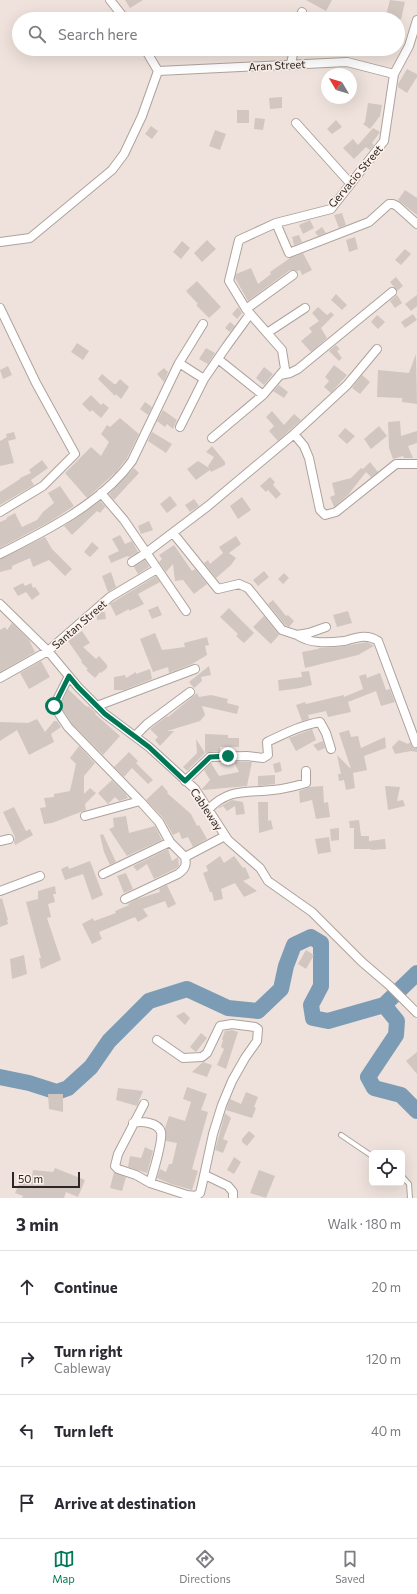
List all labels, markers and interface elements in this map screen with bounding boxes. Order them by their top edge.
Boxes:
search box [12,12,405,56]
icon: search [26,23,48,45]
text: Search here [58,25,137,43]
street label: Aran Street [248,57,306,73]
north arrow [321,68,357,104]
street label: Gervacio Street [325,142,385,210]
street label: Santan Street [49,596,109,651]
route start [45,697,63,715]
route end [219,747,237,765]
street label: Cableway [188,785,226,833]
map controls [369,1150,405,1186]
button: locate [369,1150,405,1186]
scale bar [12,1170,80,1189]
text: 50 m [18,1172,43,1185]
text: 3 min [16,1214,59,1235]
text: Walk · 180 m [327,1216,401,1232]
icon: ahead [16,1276,38,1298]
text: Continue [54,1278,118,1296]
text: 20 m [372,1279,401,1295]
text: Turn right [54,1342,123,1360]
icon: right [16,1348,38,1370]
text: 120 m [366,1351,401,1367]
text: Cableway [54,1360,111,1376]
icon: left [16,1420,38,1442]
text: Turn left [54,1422,113,1440]
text: 40 m [371,1423,401,1439]
icon: arrive [16,1492,38,1514]
text: Arrive at destination [54,1494,196,1512]
tab: Map [52,1548,75,1585]
tab: Directions [179,1548,231,1585]
tab: Saved [335,1548,365,1585]

